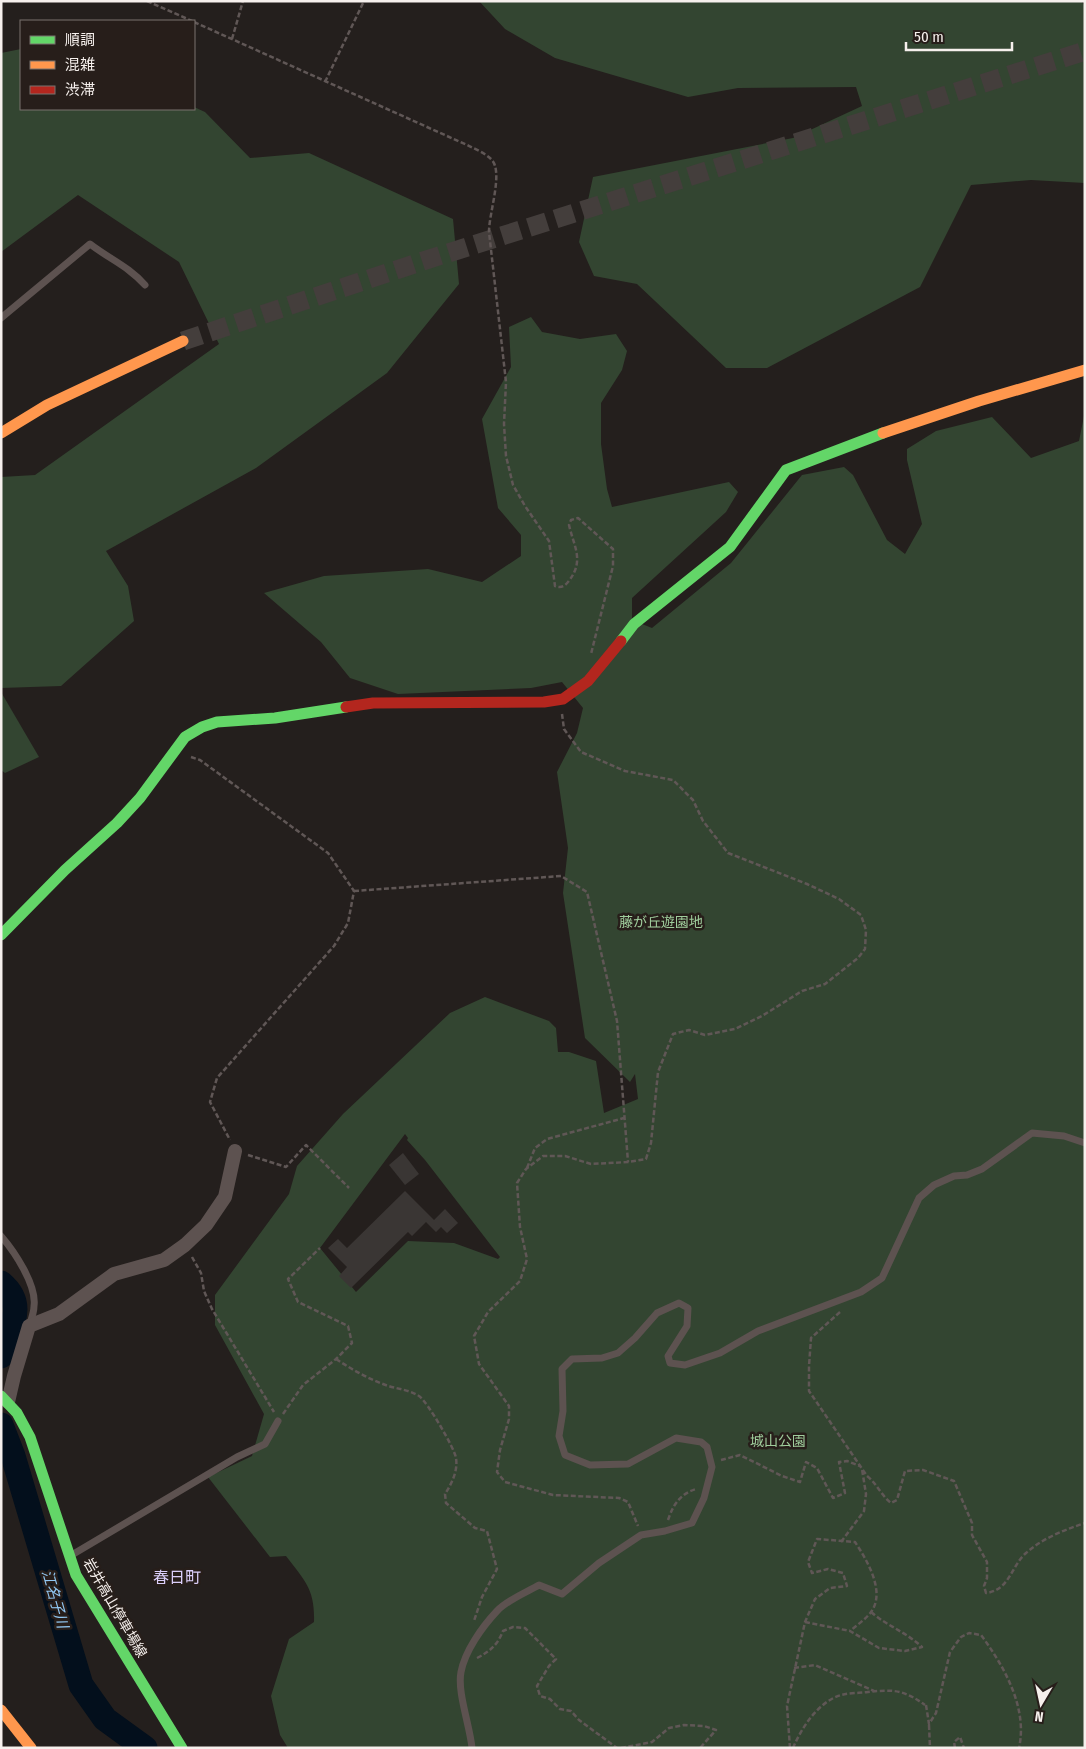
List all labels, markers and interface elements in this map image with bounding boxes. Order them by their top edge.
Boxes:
legend [20,20,195,110]
scale bar [906,20,1012,52]
text: 50 m [914,28,944,46]
text: 順調 [65,31,95,49]
text: 混雑 [65,56,95,74]
text: 渋滞 [65,81,95,99]
park label: 藤が丘遊園地 [619,914,703,931]
park label: 城山公園 [750,1433,806,1450]
street label: 岩井高山停車場線 [80,1555,150,1661]
water label: 江名子川 [38,1568,72,1632]
district label: 春日町 [153,1568,201,1587]
north arrow [1016,1679,1066,1729]
text: N [1034,1707,1045,1725]

